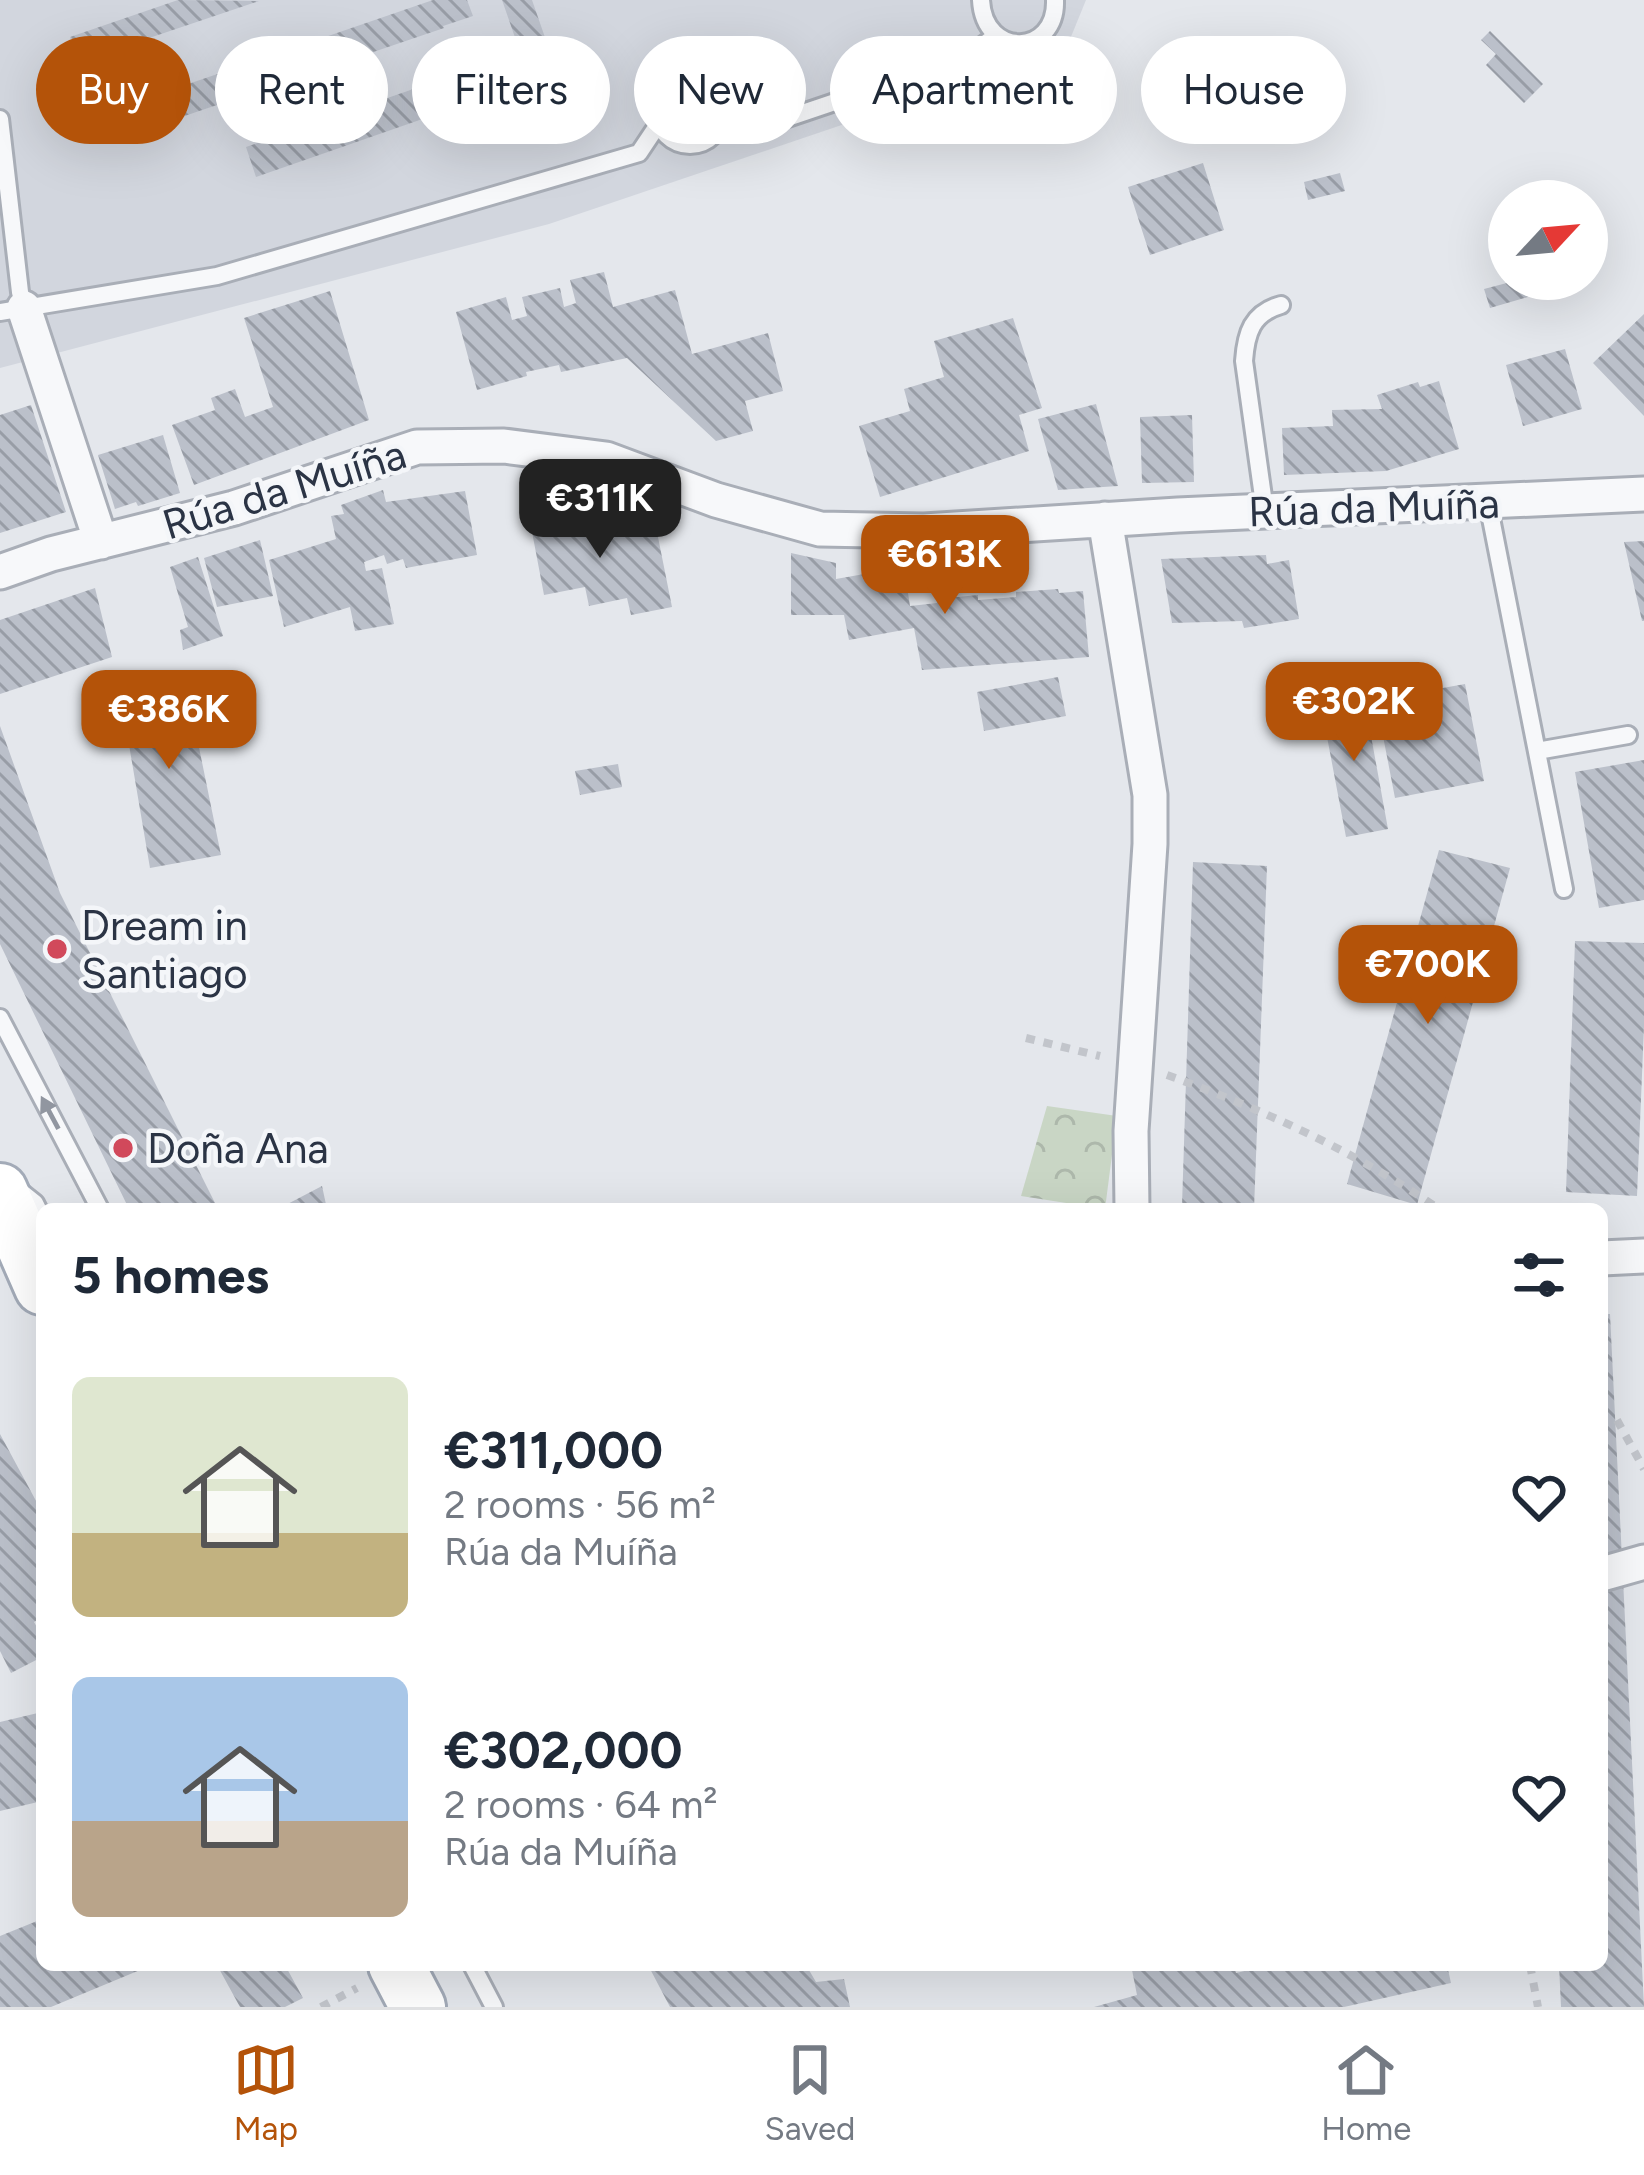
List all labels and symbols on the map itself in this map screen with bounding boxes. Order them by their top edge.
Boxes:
north arrow [1488,180,1608,300]
street label: Rúa da Muíña [156,428,412,551]
pin: €311K [516,459,684,561]
street label: Rúa da Muíña [1247,478,1501,537]
pin: €613K [861,515,1029,617]
pin: €302K [1270,662,1438,764]
pin: €386K [85,670,253,772]
place label: Dream in Santiago [81,900,248,999]
pin: €700K [1344,925,1512,1027]
marker: Dream in Santiago [44,936,70,962]
one-way arrow [40,1096,61,1131]
place label: Doña Ana [147,1123,329,1174]
marker: Doña Ana [110,1135,136,1161]

